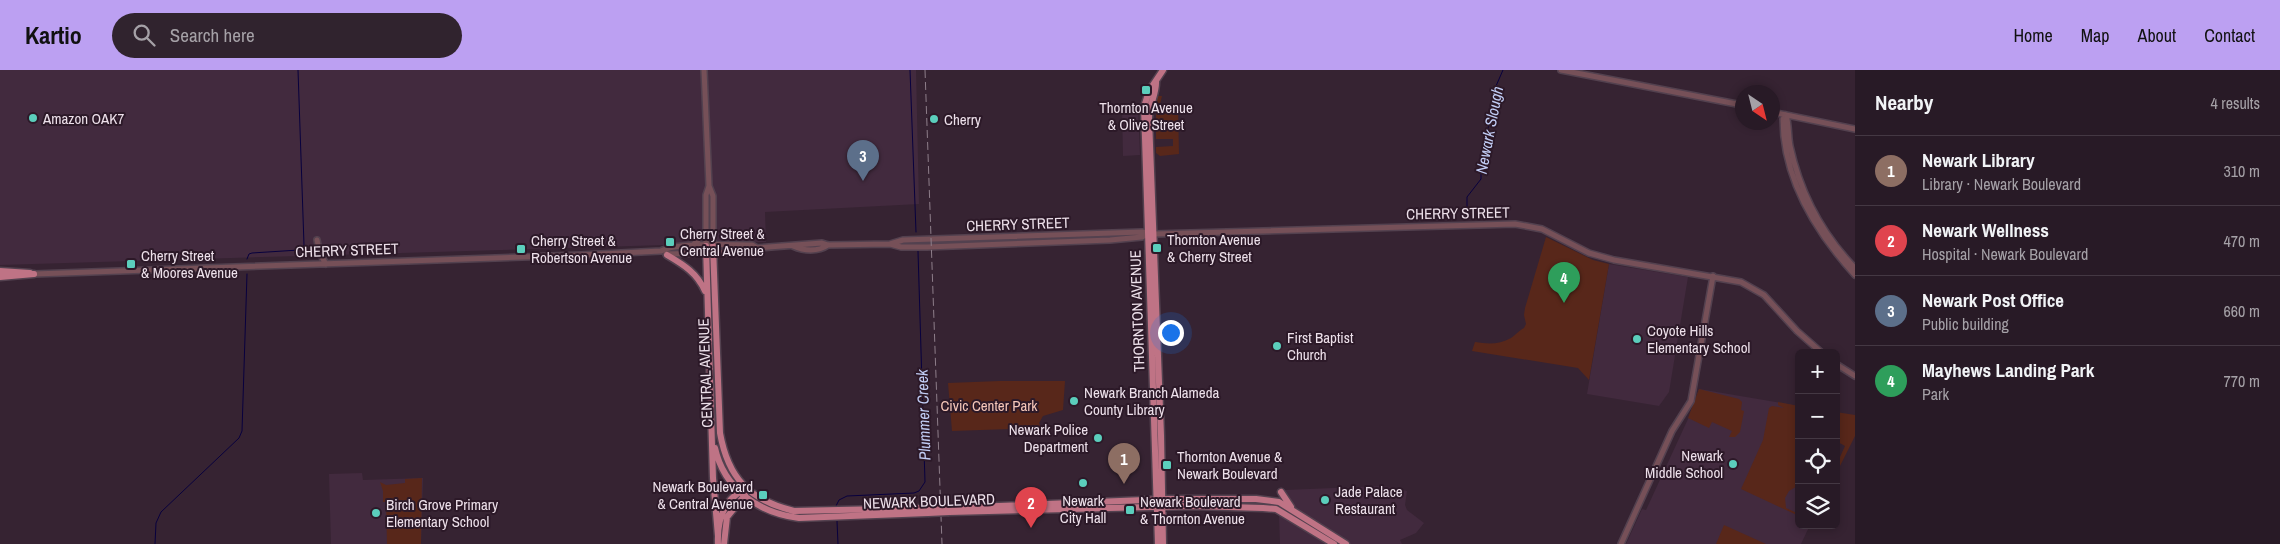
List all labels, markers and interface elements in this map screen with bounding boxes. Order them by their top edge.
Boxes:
search box [112,13,462,58]
text: Kartio [25,19,82,51]
icon: search [130,21,158,49]
text: Search here [170,22,255,48]
text: Home [2013,23,2053,48]
text: Map [2081,23,2110,48]
text: About [2138,23,2176,48]
text: Contact [2204,23,2255,48]
marker: Thornton Avenue & Olive Street [1140,84,1152,96]
water label: Newark Slough [1470,84,1508,176]
north arrow [1735,85,1780,130]
text: Nearby [1875,88,1933,117]
text: 4 results [2210,92,2260,114]
place label: Thornton Avenue & Olive Street [1099,97,1193,135]
place label: Amazon OAK7 [42,108,125,129]
place label: Cherry [944,109,982,130]
marker: Amazon OAK7 [27,112,39,124]
marker: Cherry [928,113,940,125]
pin: 3 [847,140,879,181]
text: Newark Library [1922,147,2035,173]
text: 1 [1887,160,1895,182]
text: 310 m [2224,160,2260,182]
text: Library · Newark Boulevard [1922,173,2081,195]
street label: CHERRY STREET [1406,202,1510,224]
street label: CHERRY STREET [966,212,1071,236]
text: Newark Wellness [1922,217,2049,243]
place label: Cherry Street & Central Avenue [680,223,766,261]
place label: Thornton Avenue & Cherry Street [1167,229,1261,267]
place label: Cherry Street & Robertson Avenue [531,230,632,268]
text: 2 [1887,230,1895,252]
text: 470 m [2224,230,2260,252]
marker: Cherry Street & Central Avenue [664,236,676,248]
street label: CHERRY STREET [295,238,400,262]
marker: Thornton Avenue & Cherry Street [1151,242,1163,254]
marker: Cherry Street & Robertson Avenue [515,243,527,255]
text: Hospital · Newark Boulevard [1922,243,2088,265]
place label: Cherry Street & Moores Avenue [141,245,238,283]
street label: THORNTON AVENUE [1124,250,1150,372]
marker: Cherry Street & Moores Avenue [125,258,137,270]
pin: 4 [1548,262,1580,303]
text: Newark Post Office [1922,287,2064,313]
text: 3 [1887,300,1895,322]
text: 660 m [2224,300,2260,322]
text: Public building [1922,313,2009,335]
street label: CENTRAL AVENUE [693,318,717,428]
your location [1158,320,1184,346]
place label: Coyote Hills Elementary School [1647,320,1750,358]
place label: First Baptist Church [1287,327,1354,365]
marker: Coyote Hills Elementary School [1631,333,1643,345]
marker: First Baptist Church [1271,340,1283,352]
map controls [1795,349,1840,529]
button: + [1795,349,1840,394]
text: Mayhews Landing Park [1922,357,2094,383]
water label: Plummer Creek [910,369,936,461]
text: 4 [1887,370,1895,392]
text: 770 m [2224,370,2260,392]
place label: Newark Branch Alameda County Library [1084,382,1220,420]
text: Park [1922,383,1949,405]
button: − [1795,394,1840,439]
park label: Civic Center Park [940,395,1038,416]
marker: Newark Branch Alameda County Library [1068,395,1080,407]
place label: Newark Police Department [1009,419,1089,457]
marker: Newark Police Department [1092,432,1104,444]
button: locate [1795,439,1840,484]
pin: 1 [1108,443,1140,484]
place label: Newark Middle School [1645,445,1724,483]
place label: Thornton Avenue & Newark Boulevard [1177,446,1283,484]
marker: Newark Middle School [1727,458,1739,470]
marker: Thornton Avenue & Newark Boulevard [1161,459,1173,471]
place label: Newark Boulevard & Central Avenue [653,476,753,514]
marker: Newark City Hall [1077,477,1089,489]
place label: Jade Palace Restaurant [1335,481,1403,519]
button: layers [1795,484,1840,529]
pin: 2 [1015,487,1047,528]
street label: NEWARK BOULEVARD [863,488,995,514]
marker: Newark Boulevard & Central Avenue [757,489,769,501]
place label: Newark City Hall [1060,490,1106,528]
place label: Newark Boulevard & Thornton Avenue [1140,491,1245,529]
place label: Birch Grove Primary Elementary School [386,494,499,532]
marker: Jade Palace Restaurant [1319,494,1331,506]
marker: Newark Boulevard & Thornton Avenue [1124,504,1136,516]
marker: Birch Grove Primary Elementary School [370,507,382,519]

